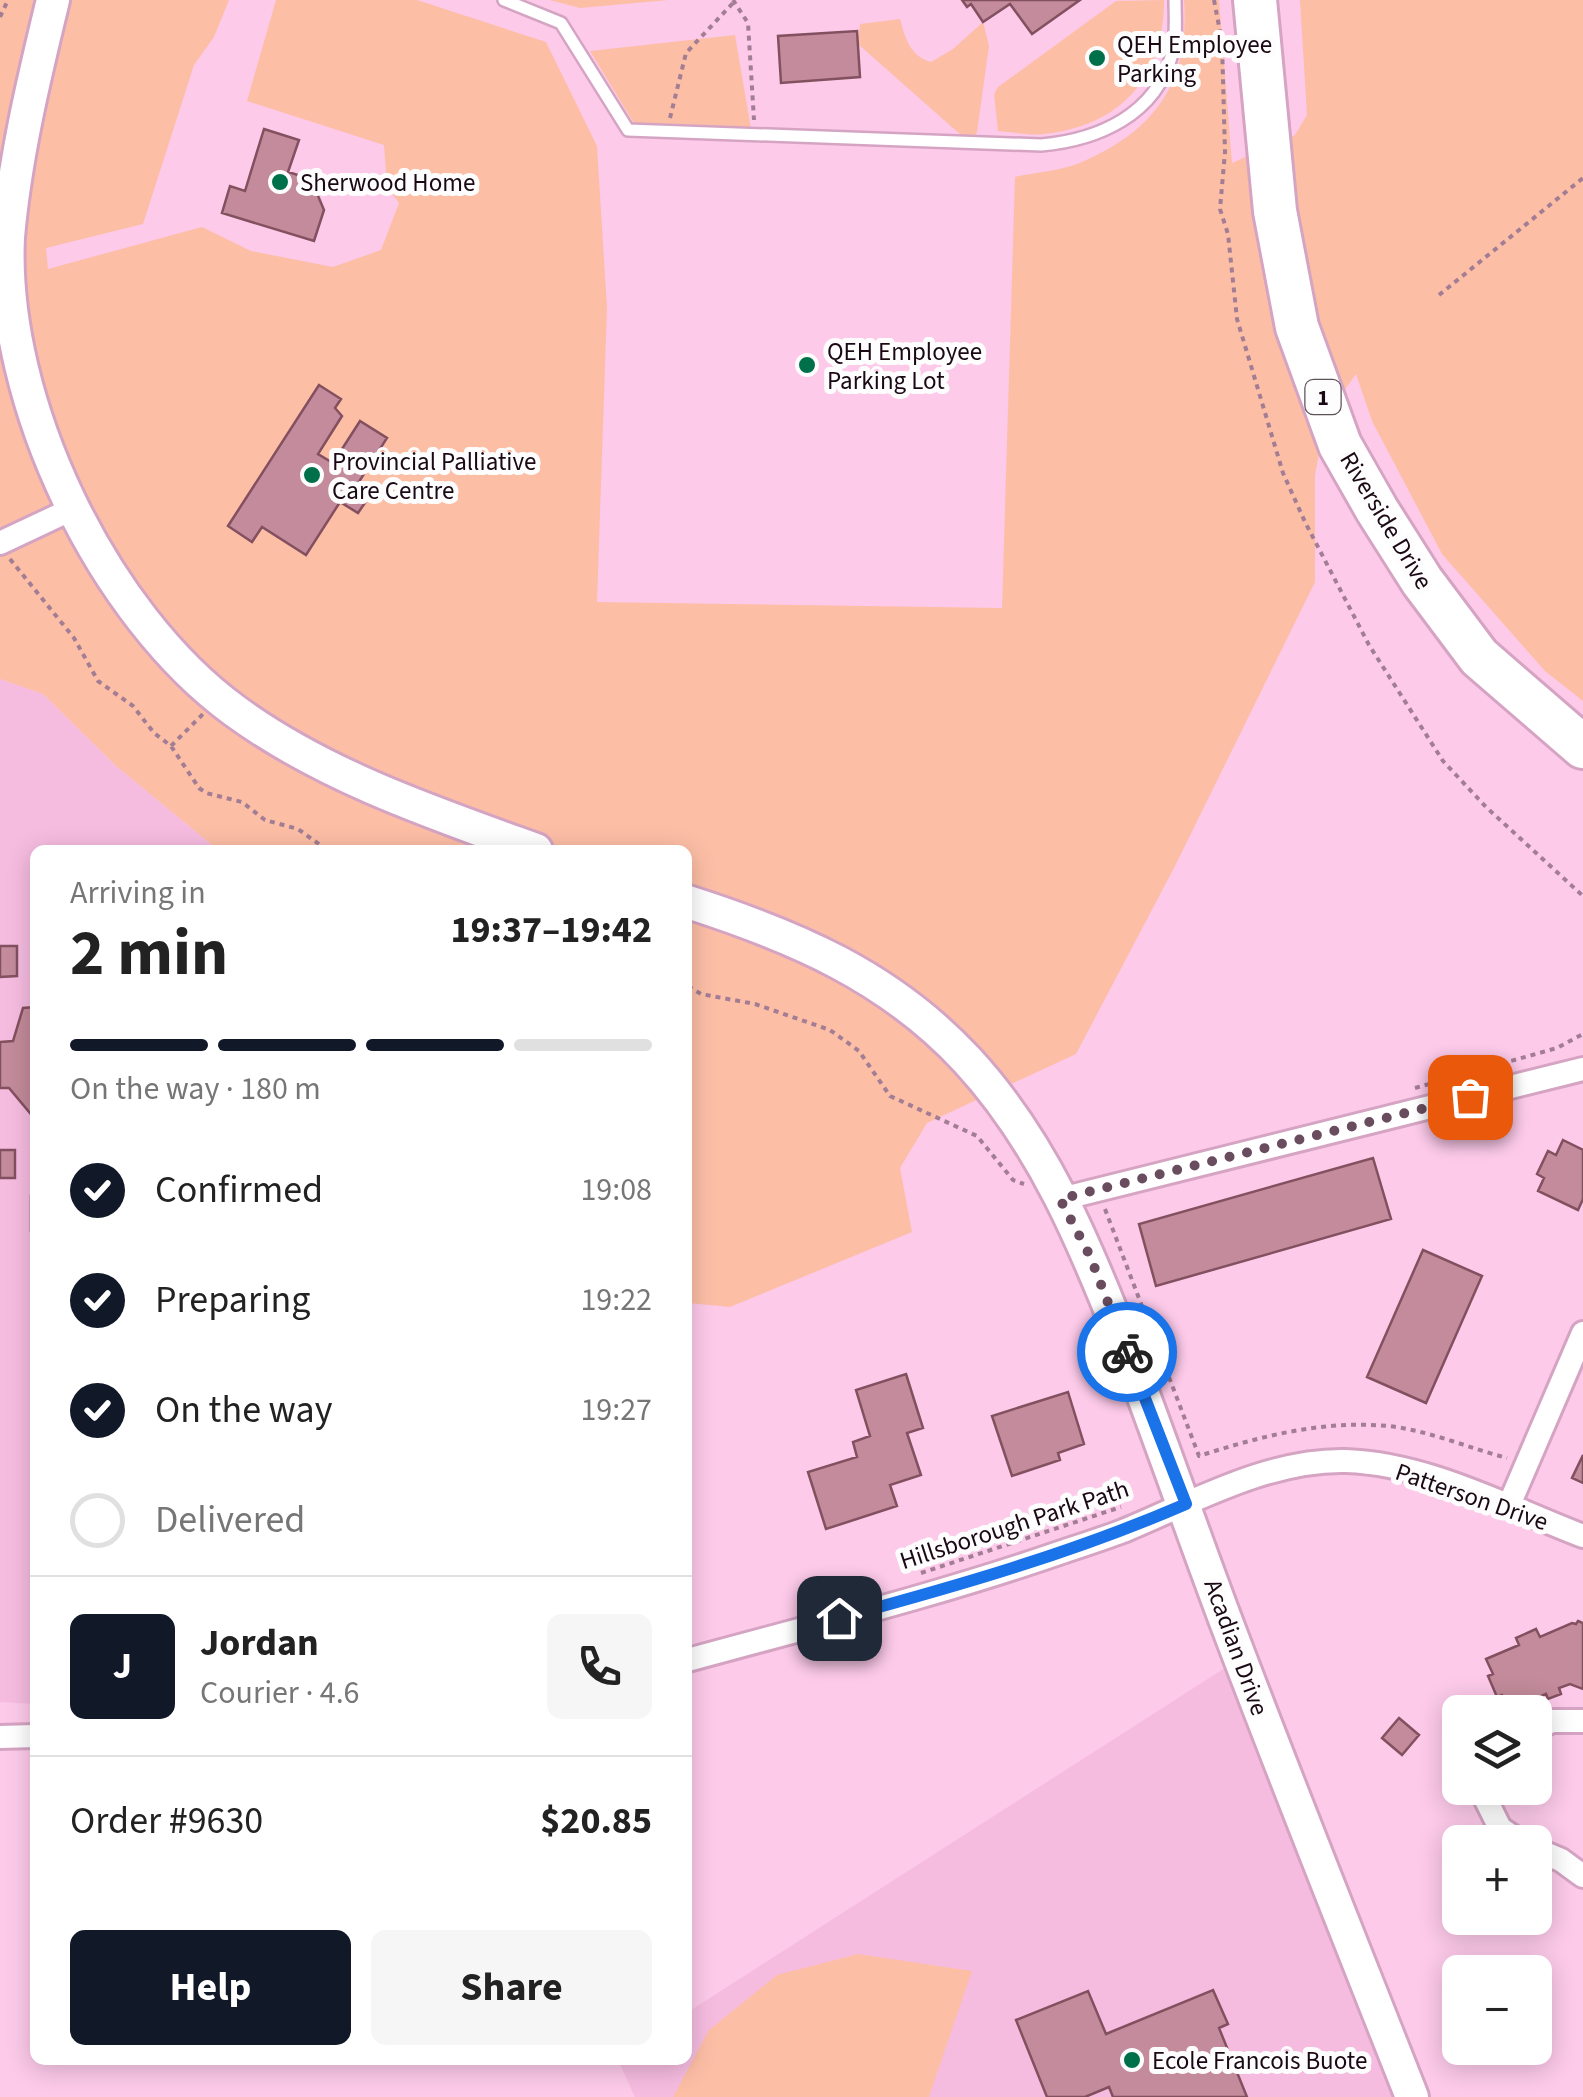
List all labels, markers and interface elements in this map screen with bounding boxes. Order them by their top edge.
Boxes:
place label: QEH Employee Parking [1117,27,1272,92]
marker: QEH Employee Parking [1086,47,1108,69]
place label: Sherwood Home [300,165,475,201]
marker: Sherwood Home [269,171,291,193]
place label: QEH Employee Parking Lot [827,334,982,399]
marker: QEH Employee Parking Lot [796,354,818,376]
road number: 1 [1306,380,1340,414]
place label: Provincial Palliative Care Centre [332,444,536,509]
street label: Riverside Drive [1331,445,1441,596]
marker: Provincial Palliative Care Centre [301,464,323,486]
text: Arriving in [70,870,206,916]
text: 19:37–19:42 [450,903,652,957]
text: 2 min [70,907,228,1000]
pin [1428,1055,1513,1140]
text: On the way · 180 m [70,1066,321,1112]
icon: bag [1443,1070,1498,1125]
icon: check [70,1163,125,1218]
text: Confirmed [155,1163,323,1217]
text: 19:08 [580,1167,652,1213]
icon: check [70,1273,125,1328]
text: Preparing [155,1273,310,1327]
text: 19:22 [580,1277,652,1323]
courier [1077,1302,1177,1402]
icon: bike [1100,1325,1155,1380]
icon: check [70,1383,125,1438]
text: On the way [155,1383,332,1437]
text: 19:27 [580,1387,652,1433]
street label: Patterson Drive [1391,1454,1553,1540]
street label: Hillsborough Park Path [895,1471,1134,1579]
text: Delivered [155,1493,305,1547]
street label: Acadian Drive [1195,1574,1277,1721]
pin [797,1576,882,1661]
icon: home [812,1591,867,1646]
button: phone [547,1614,652,1719]
text: Jordan [200,1616,319,1670]
text: J [113,1639,132,1693]
text: Courier · 4.6 [200,1670,360,1716]
map controls [1442,1695,1552,2065]
button: layers [1442,1695,1552,1805]
text: Order #9630 [70,1794,263,1848]
text: $20.85 [540,1794,652,1848]
button: + [1442,1825,1552,1935]
button: Help [70,1930,351,2045]
button: Share [371,1930,652,2045]
button: − [1442,1955,1552,2065]
place label: Ecole Francois Buote [1152,2043,1367,2079]
marker: Ecole Francois Buote [1121,2049,1143,2071]

